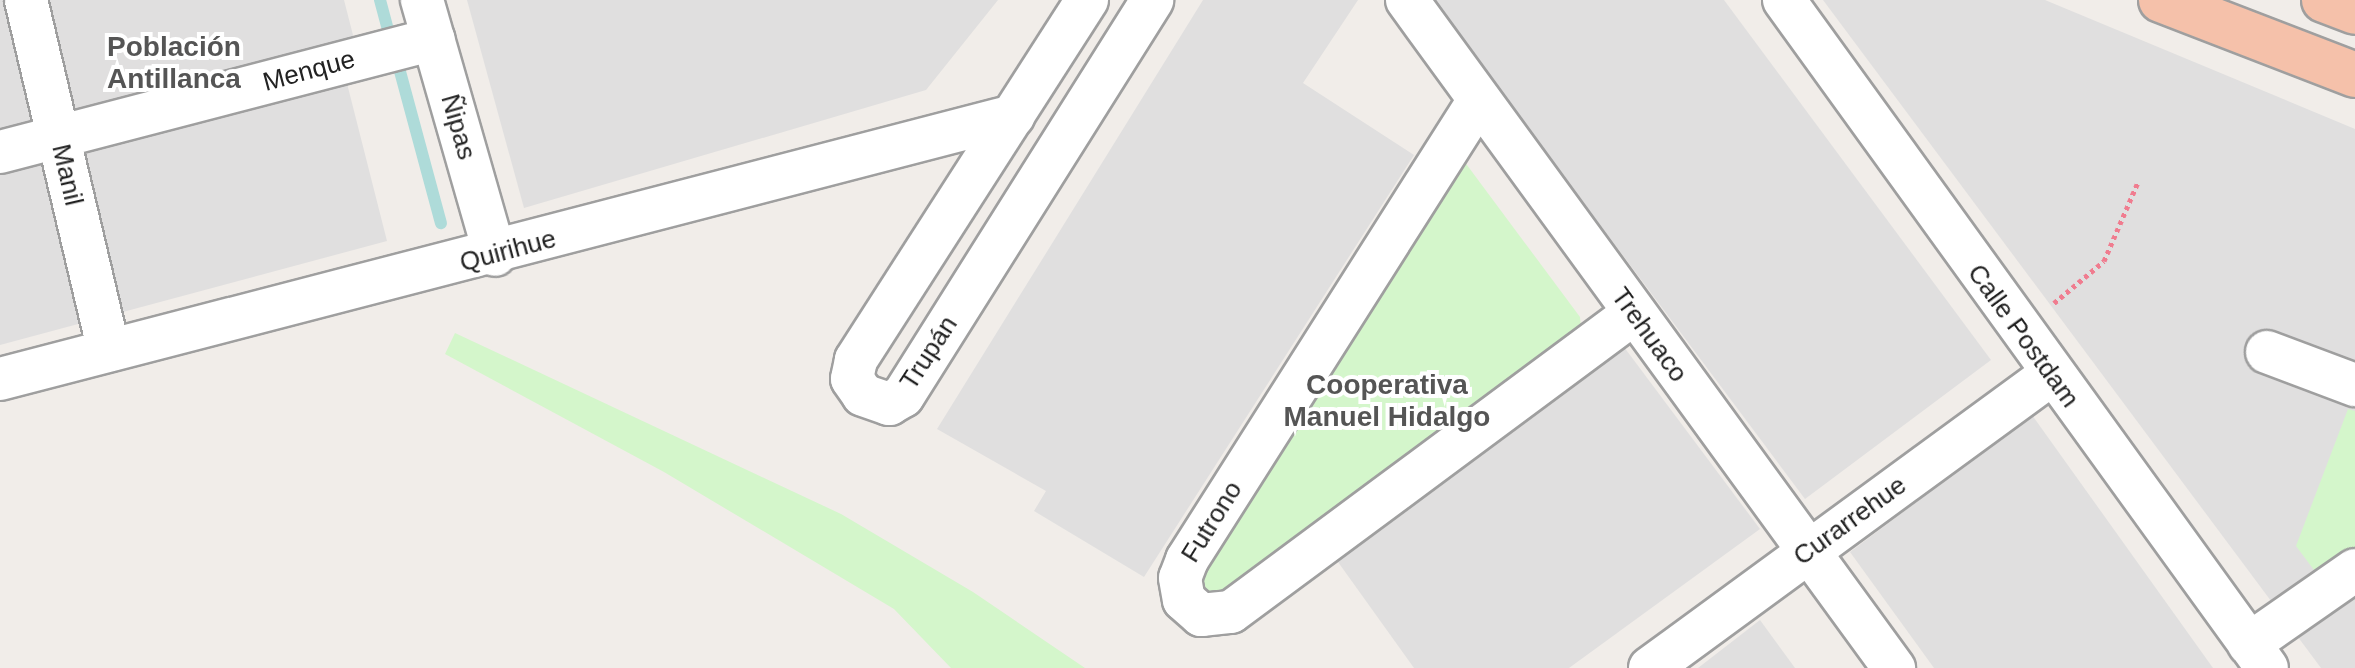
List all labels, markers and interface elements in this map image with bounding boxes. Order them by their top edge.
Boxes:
district label: Población Antillanca [107,30,241,96]
street label: Menque [260,44,358,98]
street label: Ñipas [434,91,482,163]
street label: Manil [45,141,89,209]
street label: Quirihue [456,223,560,279]
street label: Calle Postdam [1961,258,2085,414]
street label: Trehuaco [1604,282,1694,388]
street label: Trupán [894,310,964,396]
district label: Cooperativa Manuel Hidalgo [1284,368,1490,434]
street label: Curarrehue [1788,470,1912,572]
street label: Futrono [1175,476,1249,568]

